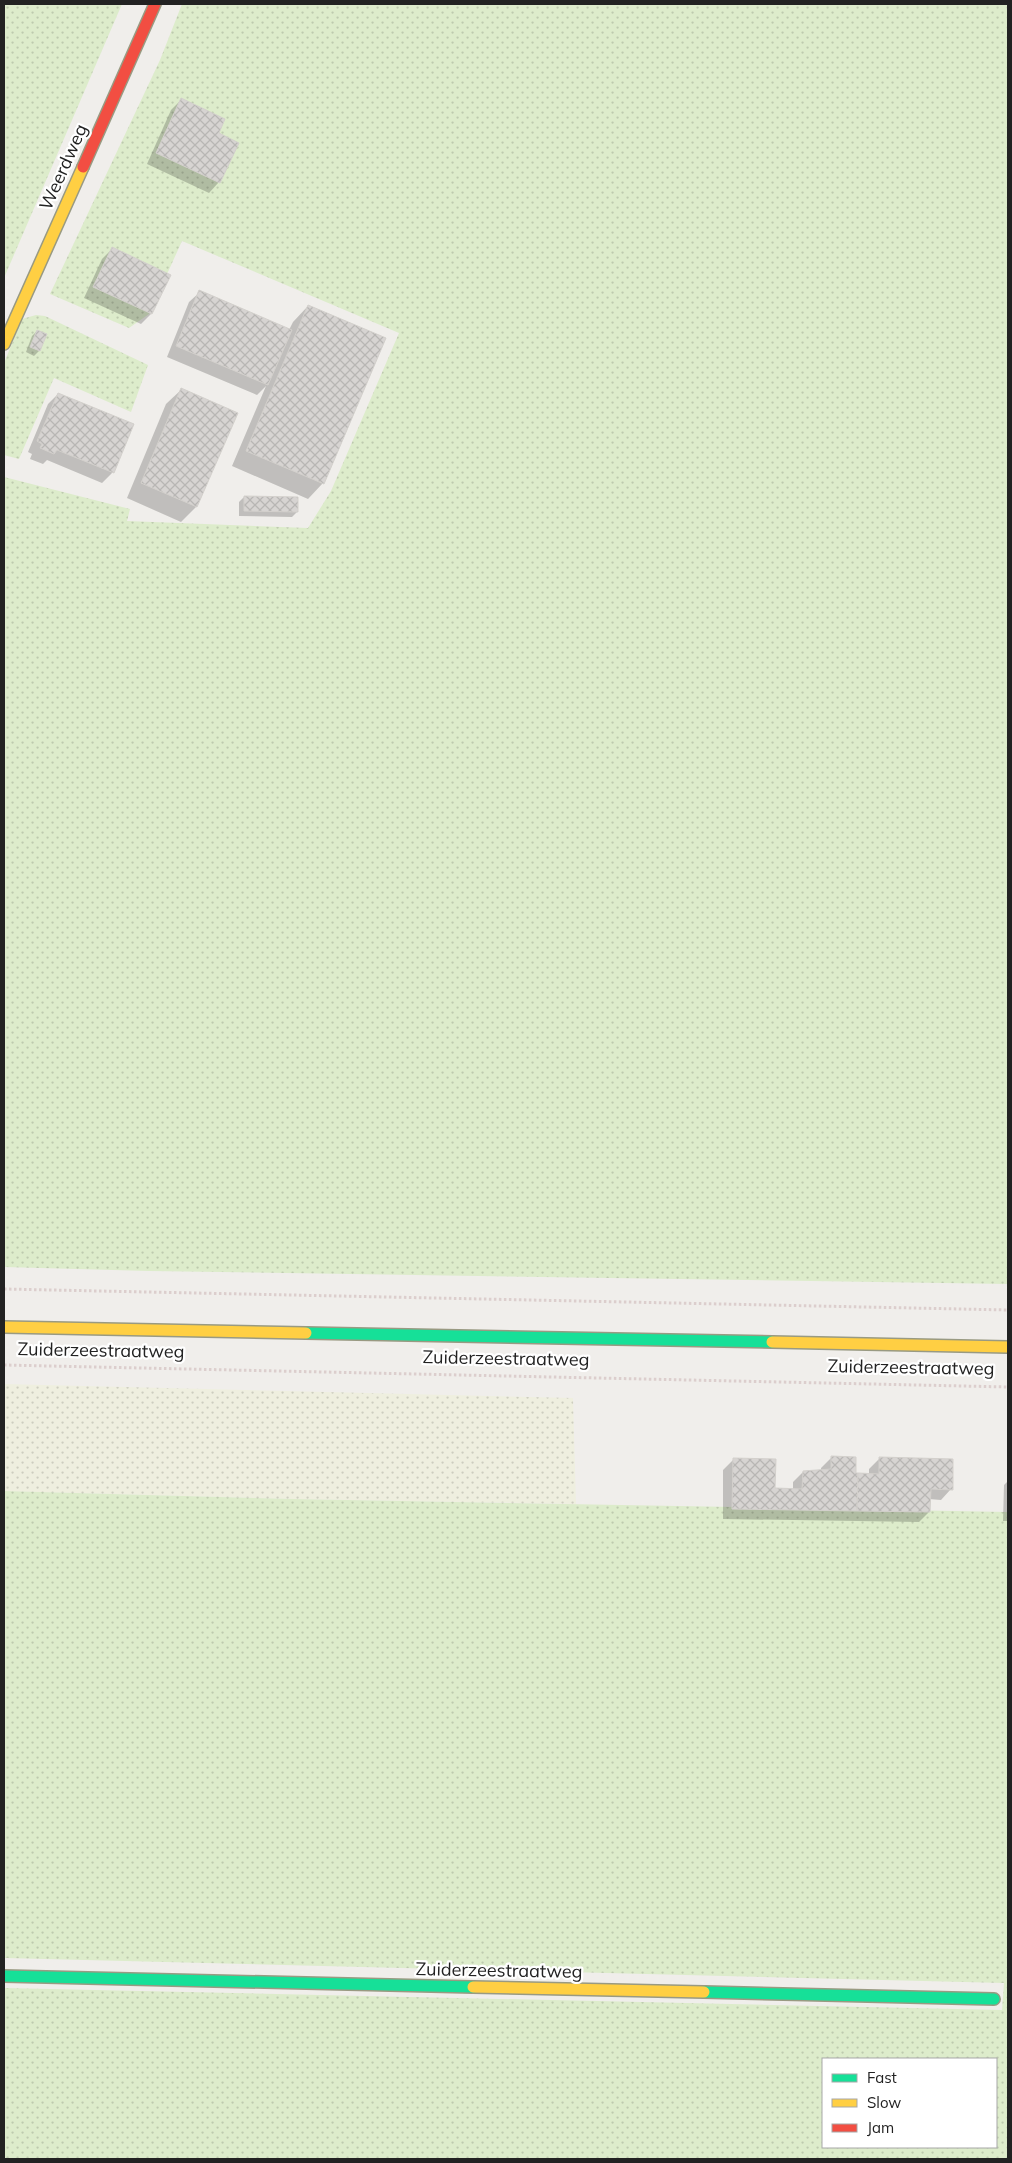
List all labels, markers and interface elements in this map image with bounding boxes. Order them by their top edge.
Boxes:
street label: Weerdweg [34,120,92,214]
street label: Zuiderzeestraatweg [17,1337,185,1363]
street label: Zuiderzeestraatweg [422,1345,590,1371]
street label: Zuiderzeestraatweg [827,1354,995,1380]
street label: Zuiderzeestraatweg [415,1957,583,1983]
legend [822,2058,997,2148]
text: Fast [867,2068,897,2087]
text: Slow [867,2093,901,2112]
text: Jam [867,2118,894,2137]

